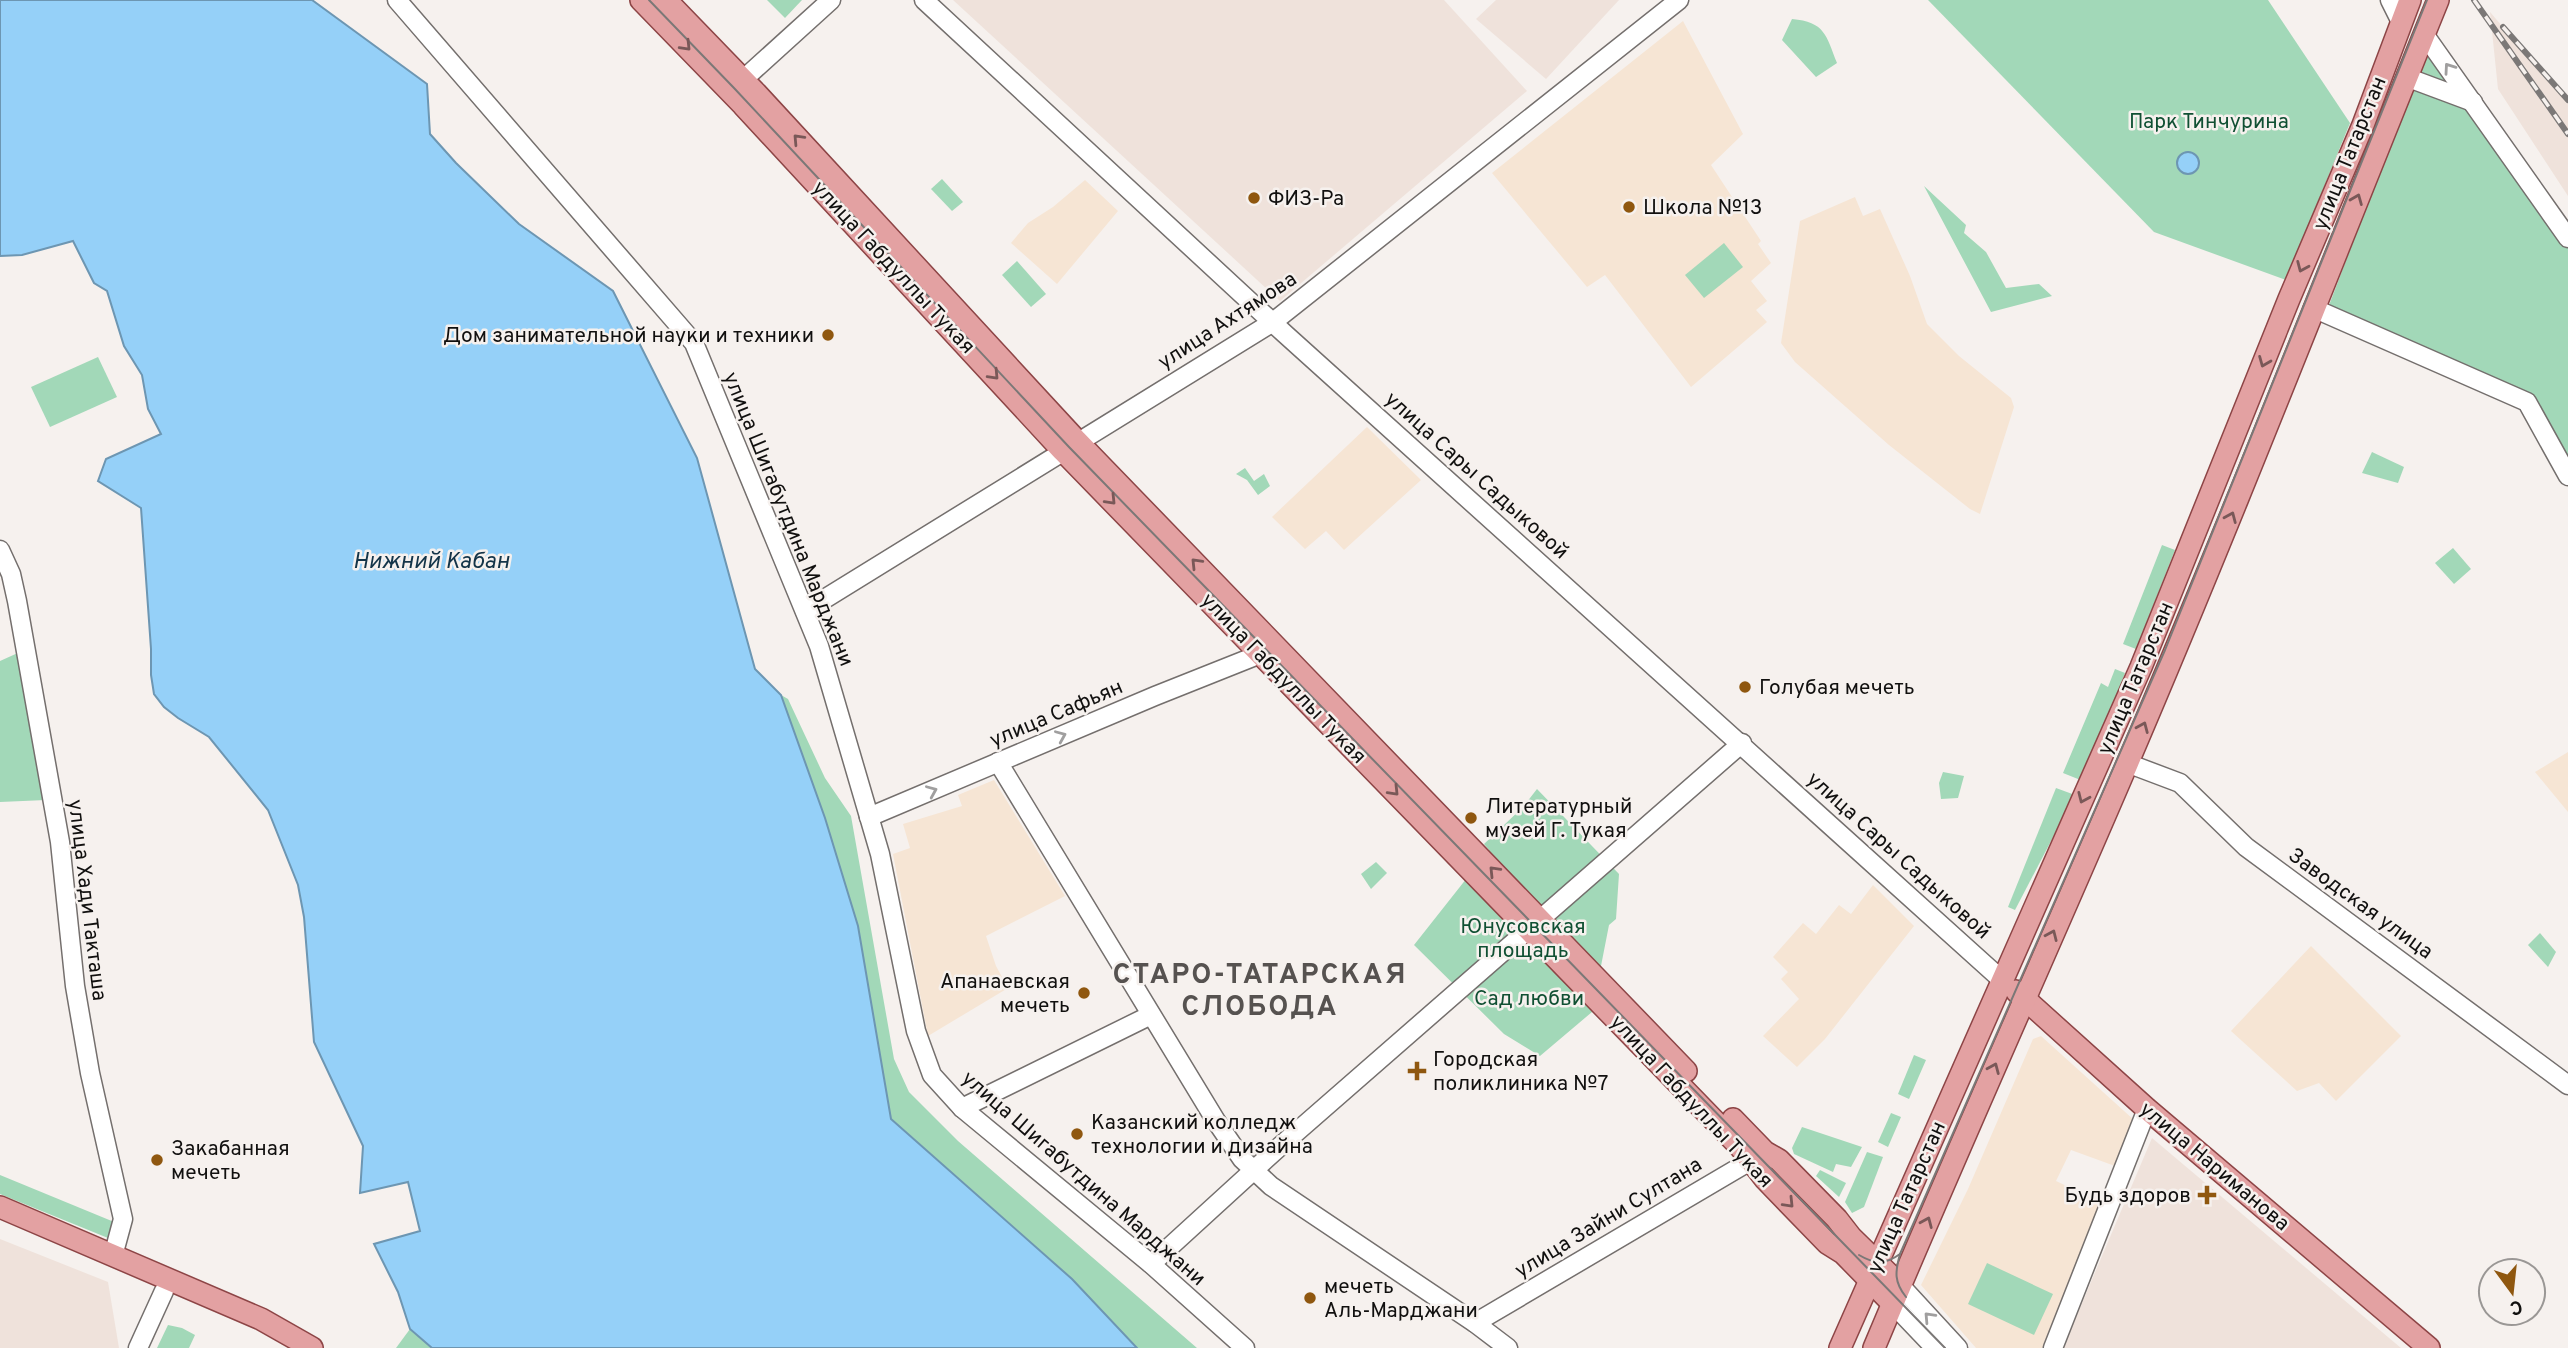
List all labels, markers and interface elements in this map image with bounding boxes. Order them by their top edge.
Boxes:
one-way arrow [677,38,690,51]
one-way arrow [2444,63,2457,76]
street label: улица Татарстан [2307,73,2394,234]
park label: Парк Тинчурина [2129,109,2289,136]
one-way arrow [794,134,807,147]
street label: улица Габдуллы Тукая [805,176,980,360]
place label: ФИЗ-Ра [1268,186,1344,213]
marker: ФИЗ-Ра [1246,190,1262,206]
one-way arrow [2349,194,2363,207]
place label: Школа №13 [1643,195,1762,222]
marker: Школа №13 [1621,199,1637,215]
one-way arrow [2297,261,2311,273]
street label: улица Ахтямова [1153,266,1302,376]
place label: Дом занимательной науки и техники [443,323,814,350]
marker: Дом занимательной науки и техники [820,327,836,343]
one-way arrow [2259,355,2273,367]
one-way arrow [986,367,998,380]
street label: улица Шигабутдина Марджани [716,368,859,671]
street label: улица Сары Садыковой [1378,386,1574,566]
one-way arrow [1102,491,1115,504]
one-way arrow [2222,512,2236,524]
water label: Нижний Кабан [353,548,510,577]
one-way arrow [1192,559,1205,572]
street label: улица Габдуллы Тукая [1194,588,1372,770]
street label: улица Татарстан [2092,598,2181,759]
street label: улица Сафьян [986,674,1127,755]
place label: Голубая мечеть [1759,675,1915,702]
marker: Голубая мечеть [1737,679,1753,695]
one-way arrow [2134,722,2148,734]
one-way arrow [1054,730,1066,744]
street label: улица Сары Садыковой [1800,766,1996,946]
one-way arrow [1386,783,1399,796]
one-way arrow [925,785,937,799]
one-way arrow [2077,791,2091,804]
place label: Литературный музей Г. Тукая [1485,794,1632,845]
street label: улица Хади Такташа [61,798,112,1002]
marker: Литературный музей Г. Тукая [1463,810,1479,826]
street label: Заводская улица [2282,842,2438,966]
one-way arrow [1489,866,1502,879]
park label: Юнусовская площадь [1460,914,1586,965]
one-way arrow [2044,930,2058,943]
district label: СТАРО-ТАТАРСКАЯ СЛОБОДА [1113,958,1407,1026]
place label: Апанаевская мечеть [940,969,1070,1020]
marker: Апанаевская мечеть [1076,985,1092,1001]
park label: Сад любви [1474,986,1584,1013]
street label: улица Габдуллы Тукая [1603,1010,1778,1194]
place label: Городская поликлиника №7 [1433,1047,1609,1098]
marker: Городская поликлиника №7 [1407,1061,1427,1081]
one-way arrow [1986,1063,2000,1075]
street label: улица Шигабутдина Марджани [955,1066,1211,1293]
street label: улица Нариманова [2133,1096,2295,1238]
place label: Казанский колледж технологии и дизайна [1091,1110,1313,1161]
street label: улица Татарстан [1862,1117,1953,1278]
marker: Казанский колледж технологии и дизайна [1069,1126,1085,1142]
place label: Закабанная мечеть [171,1136,290,1187]
marker: Закабанная мечеть [149,1152,165,1168]
street label: улица Зайни Султана [1510,1152,1707,1285]
place label: Будь здоров [2064,1183,2191,1210]
marker: Будь здоров [2197,1185,2217,1205]
one-way arrow [1780,1195,1793,1208]
one-way arrow [1919,1217,1933,1230]
north arrow [2477,1257,2547,1327]
place label: мечеть Аль-Марджани [1324,1274,1478,1325]
marker: мечеть Аль-Марджани [1302,1290,1318,1306]
text: С [2507,1293,2525,1320]
one-way arrow [1924,1312,1937,1325]

